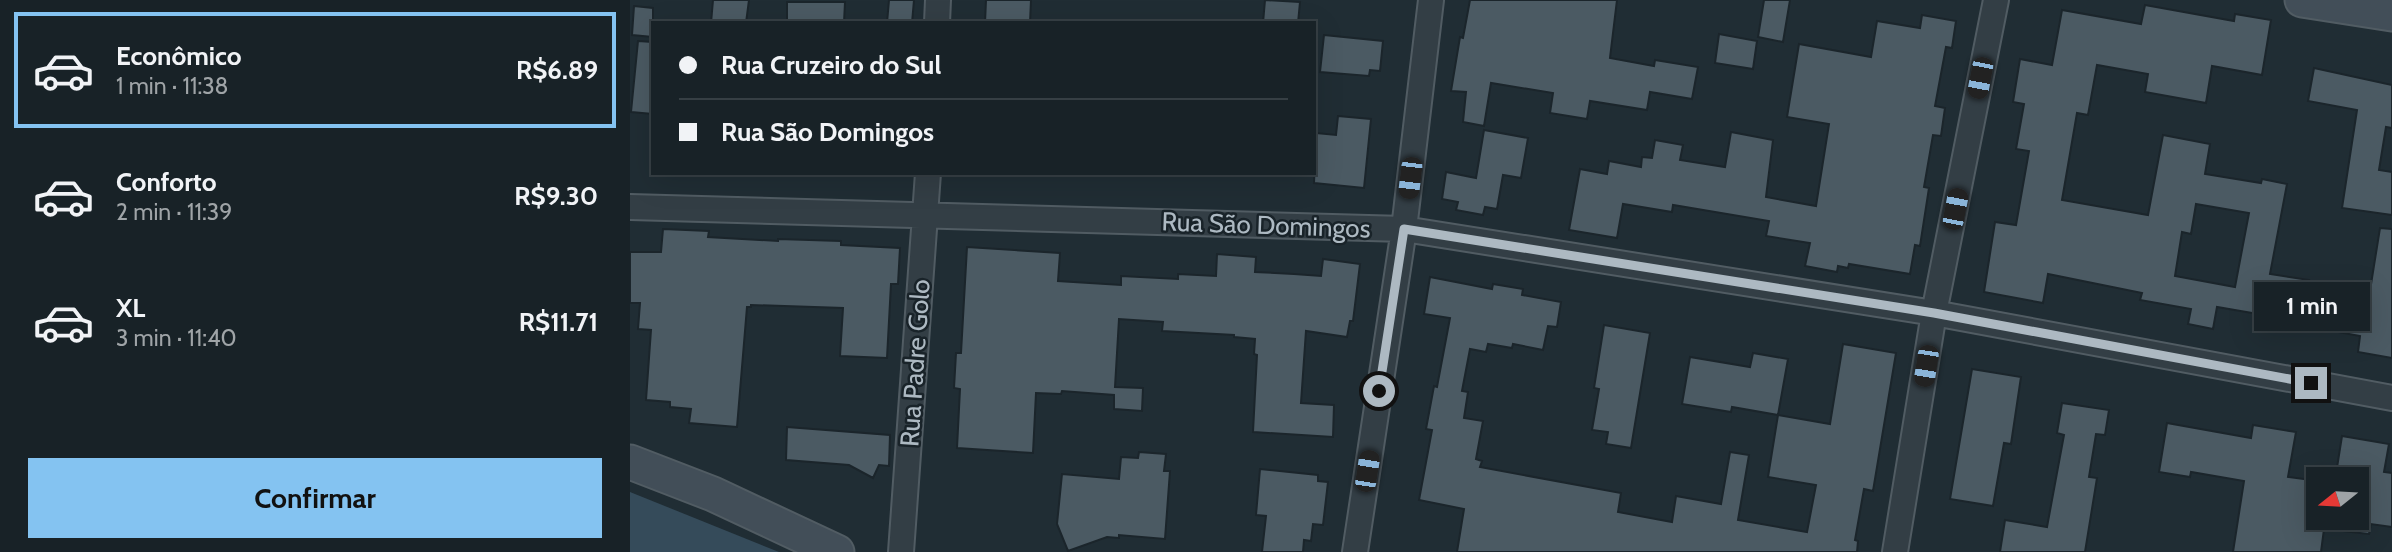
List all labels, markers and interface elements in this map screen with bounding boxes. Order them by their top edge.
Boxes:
icon: car [32,39,95,102]
text: Econômico [116,40,242,72]
text: Rua Cruzeiro do Sul [721,49,941,81]
text: R$6.89 [516,54,598,86]
car [1966,55,1995,101]
text: 1 min · 11:38 [116,72,229,100]
text: Rua São Domingos [721,116,934,148]
car [1398,156,1423,200]
icon: car [32,165,95,228]
text: Conforto [116,166,217,198]
text: R$9.30 [514,180,598,212]
car [1941,186,1970,232]
text: 2 min · 11:39 [116,198,232,226]
street label: Rua São Domingos [1161,205,1371,245]
street label: Rua Padre Golo [893,278,937,448]
callout: 1 min [2253,282,2369,330]
icon: car [32,291,95,354]
text: XL [116,292,145,324]
text: 1 min [2286,292,2338,320]
text: R$11.71 [519,306,598,338]
text: 3 min · 11:40 [116,324,236,352]
car [1913,344,1940,388]
route end [2295,367,2327,399]
route start [1363,375,1395,407]
car [1354,449,1381,493]
button: Confirmar [28,458,602,538]
north arrow [2306,467,2370,530]
map controls [2306,467,2369,530]

